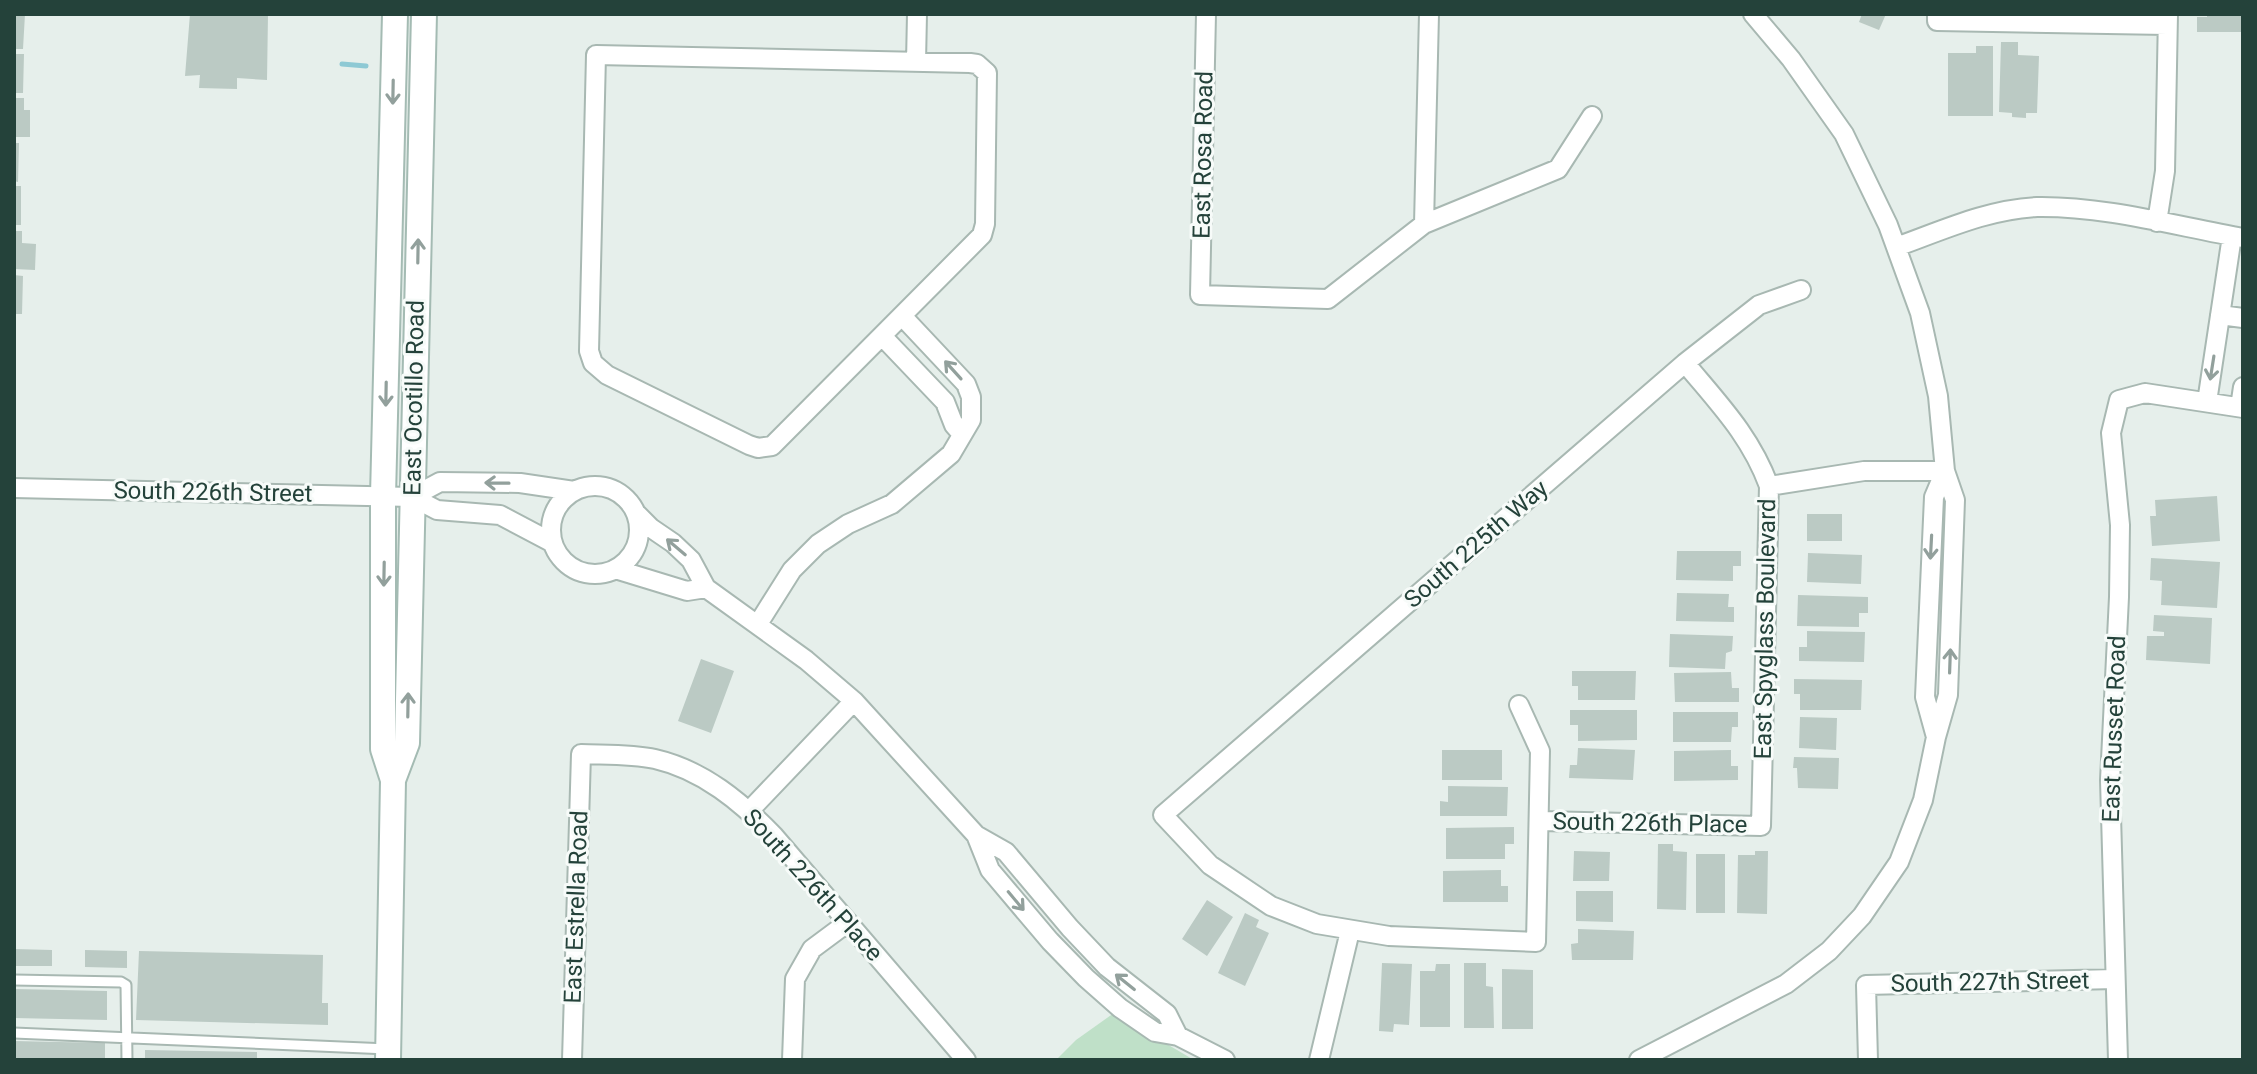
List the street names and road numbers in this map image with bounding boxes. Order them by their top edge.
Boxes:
street label: East Rosa Road [1188,71,1218,239]
street label: East Ocotillo Road [398,300,430,496]
street label: South 225th Way [1399,474,1554,614]
street label: South 226th Street [113,476,313,508]
street label: East Spyglass Boulevard [1749,498,1781,760]
street label: East Russet Road [2097,635,2131,823]
street label: South 226th Place [737,803,889,967]
street label: South 226th Place [1552,807,1748,839]
street label: East Estrella Road [559,810,593,1004]
street label: South 227th Street [1890,966,2090,998]

